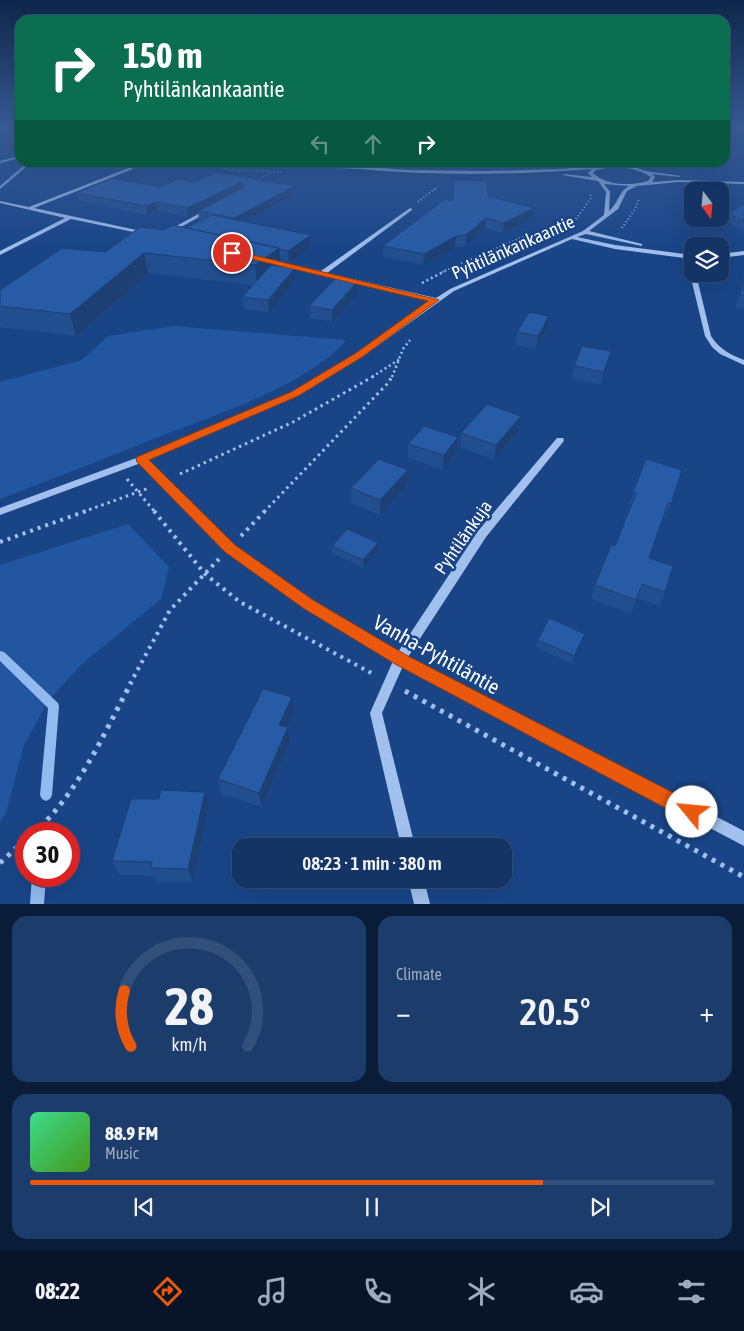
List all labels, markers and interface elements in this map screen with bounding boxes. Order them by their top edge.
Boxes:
icon: right [40,35,105,100]
text: 150 m [123,35,202,75]
text: Pyhtilänkankaantie [123,76,284,102]
icon: left [306,130,334,158]
icon: ahead [359,130,387,158]
icon: right [412,130,440,158]
north arrow [684,182,729,228]
map controls [684,182,729,282]
street label: Pyhtilänkankaantie [448,211,578,283]
pin [211,232,253,274]
button: layers [684,237,729,282]
icon: arrive [218,239,246,267]
street label: Pyhtilänkuja [430,496,496,578]
street label: Vanha-Pyhtiläntie [370,609,504,699]
position arrow [665,785,717,837]
speed limit sign: 30 [15,822,80,887]
text: 08:23 · 1 min · 380 m [302,852,442,874]
text: Climate [396,965,442,983]
text: 28 [165,976,213,1036]
text: 20.5° [520,990,590,1033]
text: − [396,996,411,1028]
text: + [699,996,714,1028]
text: km/h [171,1034,207,1055]
text: 88.9 FM [105,1122,158,1144]
text: Music [105,1144,139,1162]
icon: previous [130,1193,158,1221]
icon: pause [358,1193,386,1221]
icon: next [586,1193,614,1221]
icon: directions [150,1274,185,1309]
icon: music [255,1274,290,1309]
icon: phone [360,1274,395,1309]
icon: climate [464,1274,499,1309]
icon: car [569,1274,604,1309]
icon: filters [674,1274,709,1309]
text: 08:22 [35,1278,80,1304]

